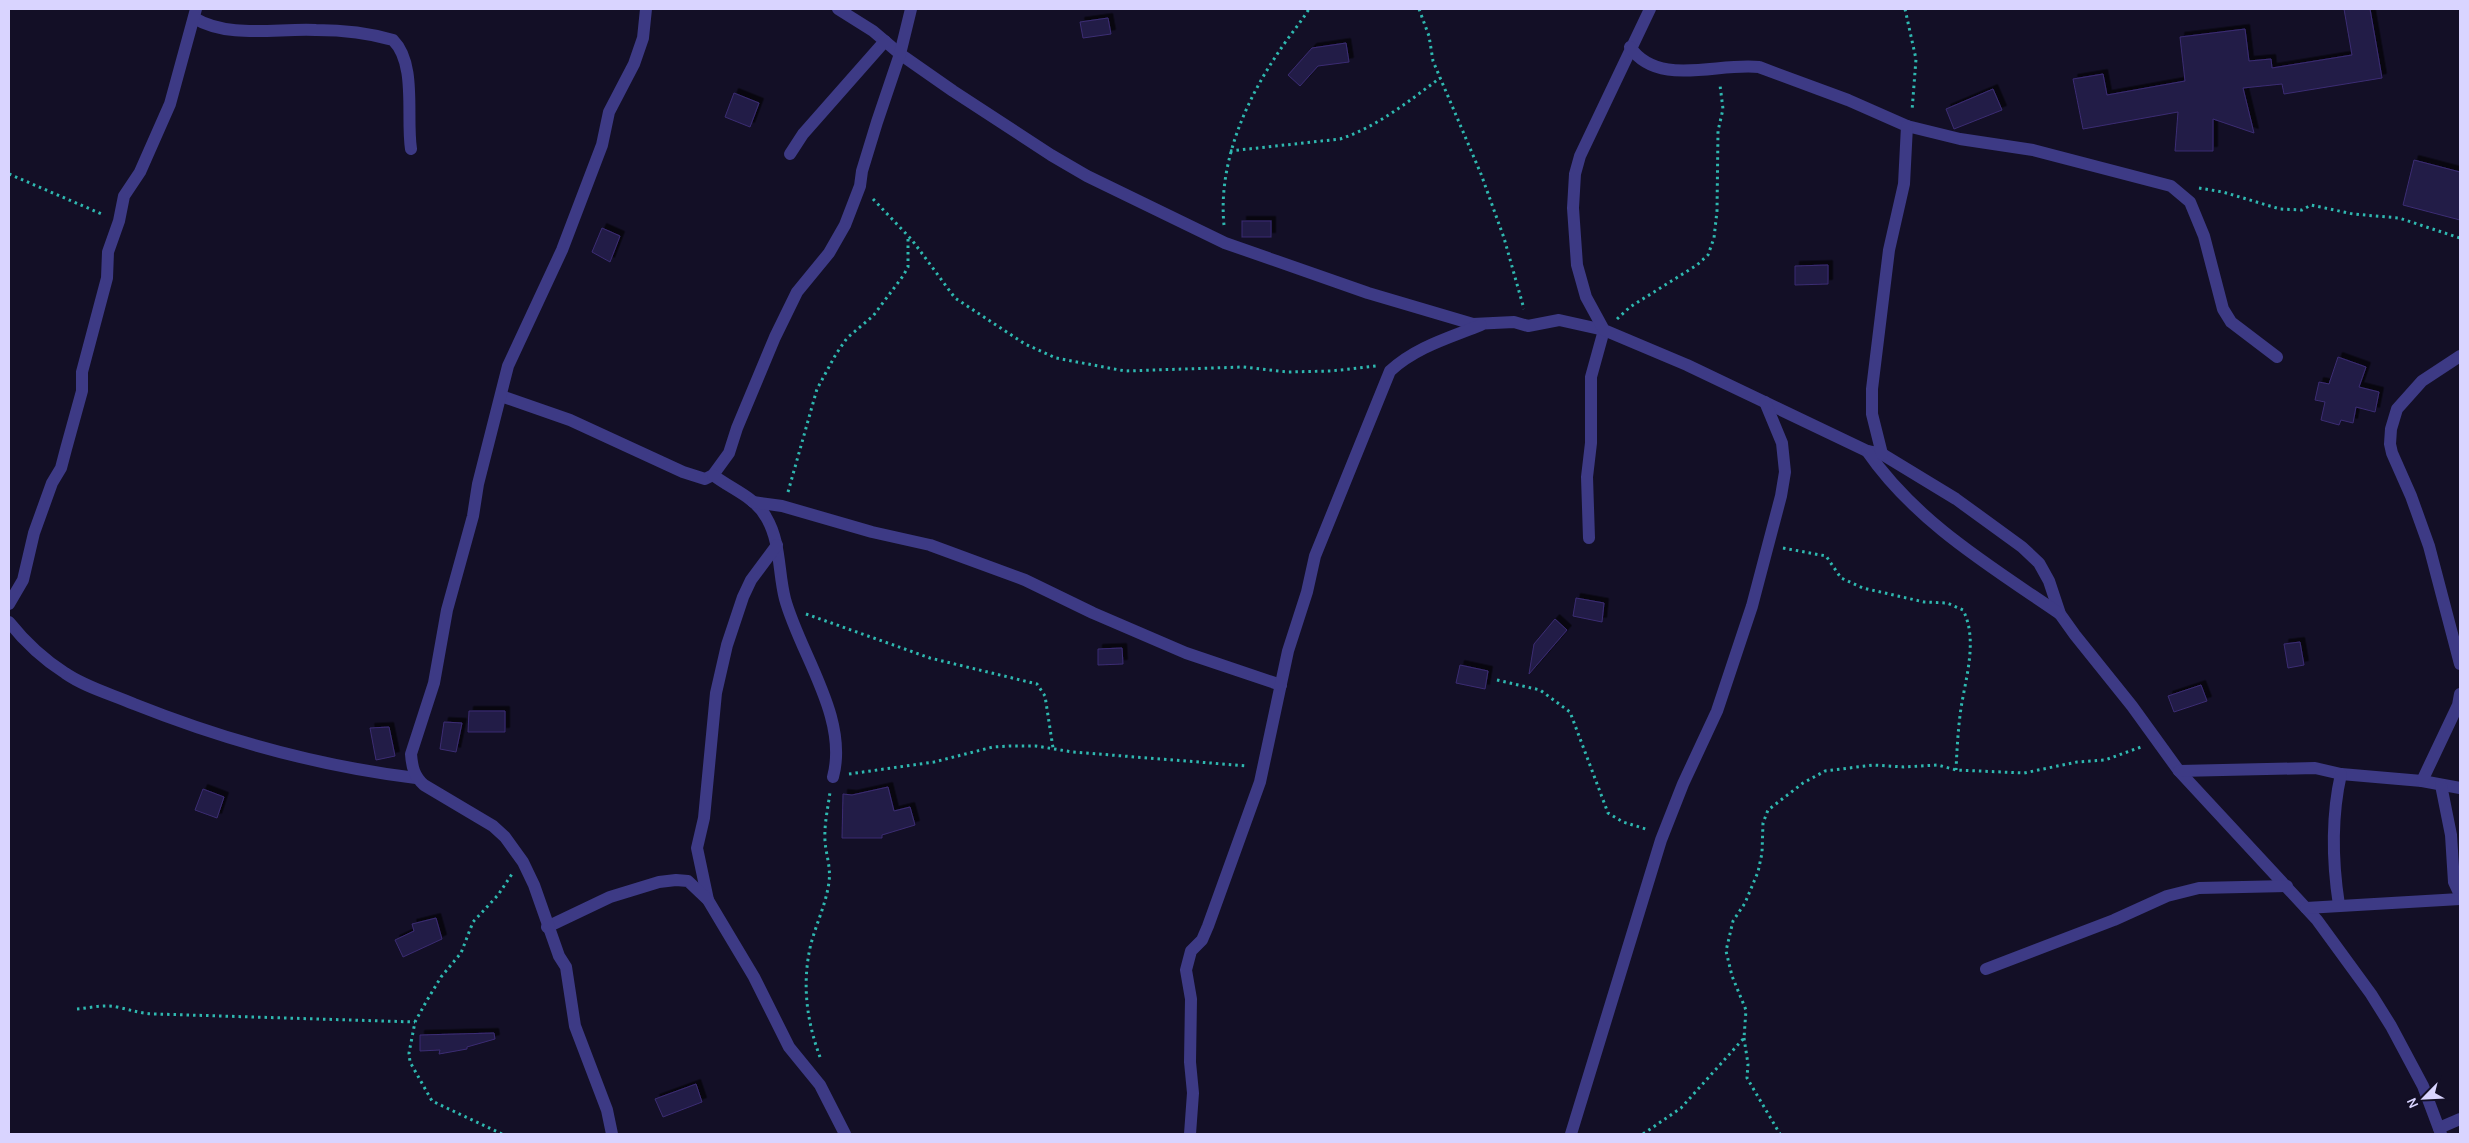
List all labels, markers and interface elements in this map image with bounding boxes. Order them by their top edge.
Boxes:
north arrow [2399,1073,2449,1123]
text: N [2403,1095,2422,1111]

